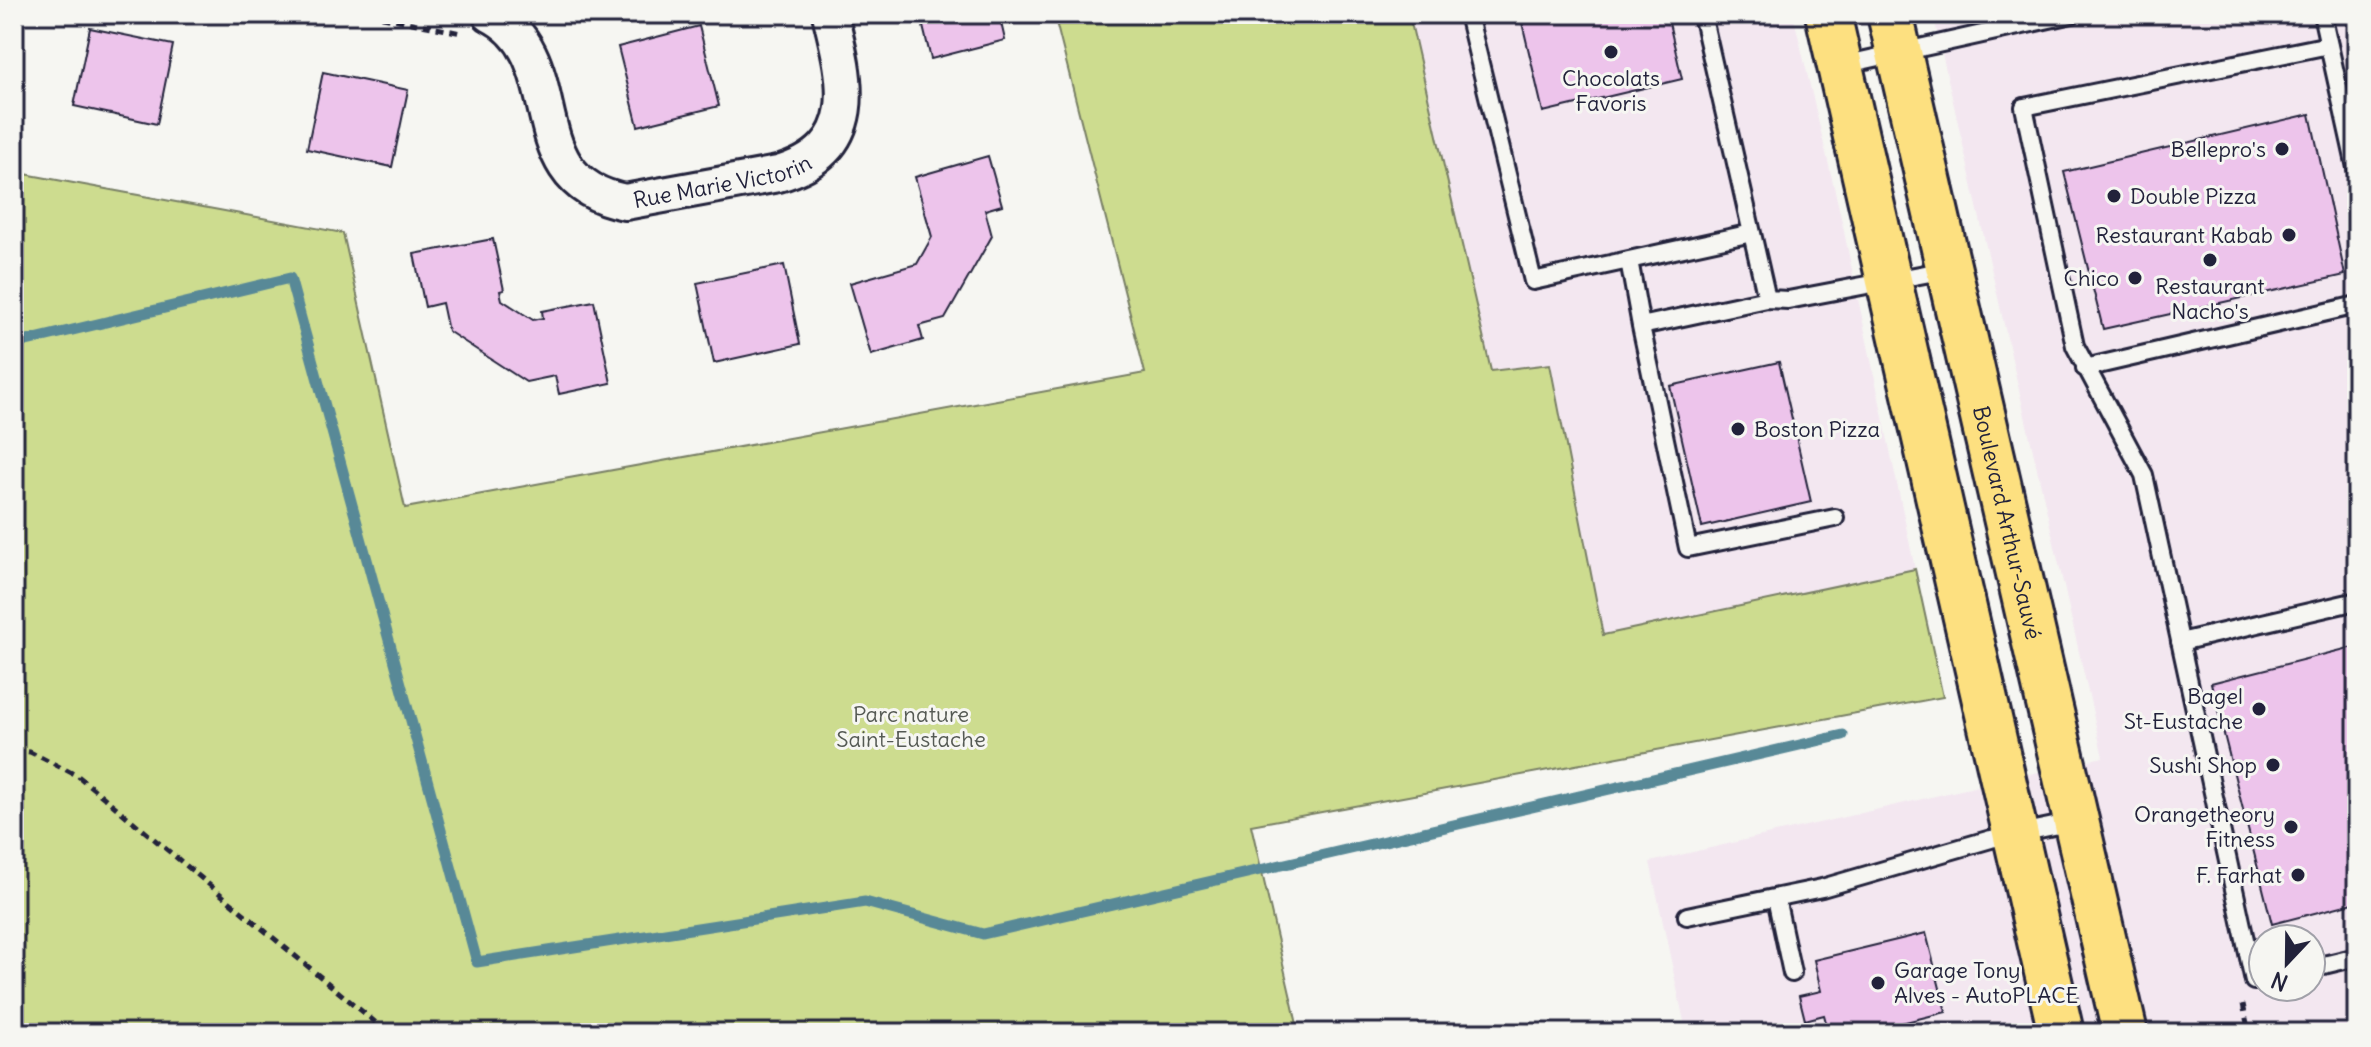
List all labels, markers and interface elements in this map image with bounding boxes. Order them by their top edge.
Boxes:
marker: Chocolats Favoris [1602,43,1620,61]
place label: Chocolats Favoris [1562,64,1660,117]
place label: Bellepro's [2170,135,2266,163]
marker: Bellepro's [2273,140,2291,158]
street label: Rue Marie Victorin [631,148,816,214]
place label: Double Pizza [2130,182,2257,210]
marker: Double Pizza [2105,187,2123,205]
place label: Restaurant Kabab [2096,221,2273,249]
marker: Restaurant Kabab [2280,226,2298,244]
marker: Restaurant Nacho's [2201,251,2219,269]
place label: Chico [2064,264,2119,292]
marker: Chico [2126,269,2144,287]
place label: Restaurant Nacho's [2155,272,2265,325]
street label: Boulevard Arthur-Sauvé [1967,403,2048,642]
place label: Boston Pizza [1754,415,1880,443]
marker: Boston Pizza [1729,420,1747,438]
place label: Bagel St-Eustache [2124,682,2243,735]
park label: Parc nature Saint-Eustache [836,700,986,753]
marker: Bagel St-Eustache [2250,700,2268,718]
place label: Sushi Shop [2149,751,2257,779]
marker: Sushi Shop [2264,756,2282,774]
place label: Orangetheory Fitness [2134,800,2275,853]
marker: Orangetheory Fitness [2282,818,2300,836]
place label: F. Farhat [2196,861,2282,889]
marker: F. Farhat [2289,866,2307,884]
north arrow [2247,923,2327,1003]
place label: Garage Tony Alves - AutoPLACE [1894,956,2079,1009]
text: N [2267,966,2292,997]
marker: Garage Tony Alves - AutoPLACE [1869,974,1887,992]

